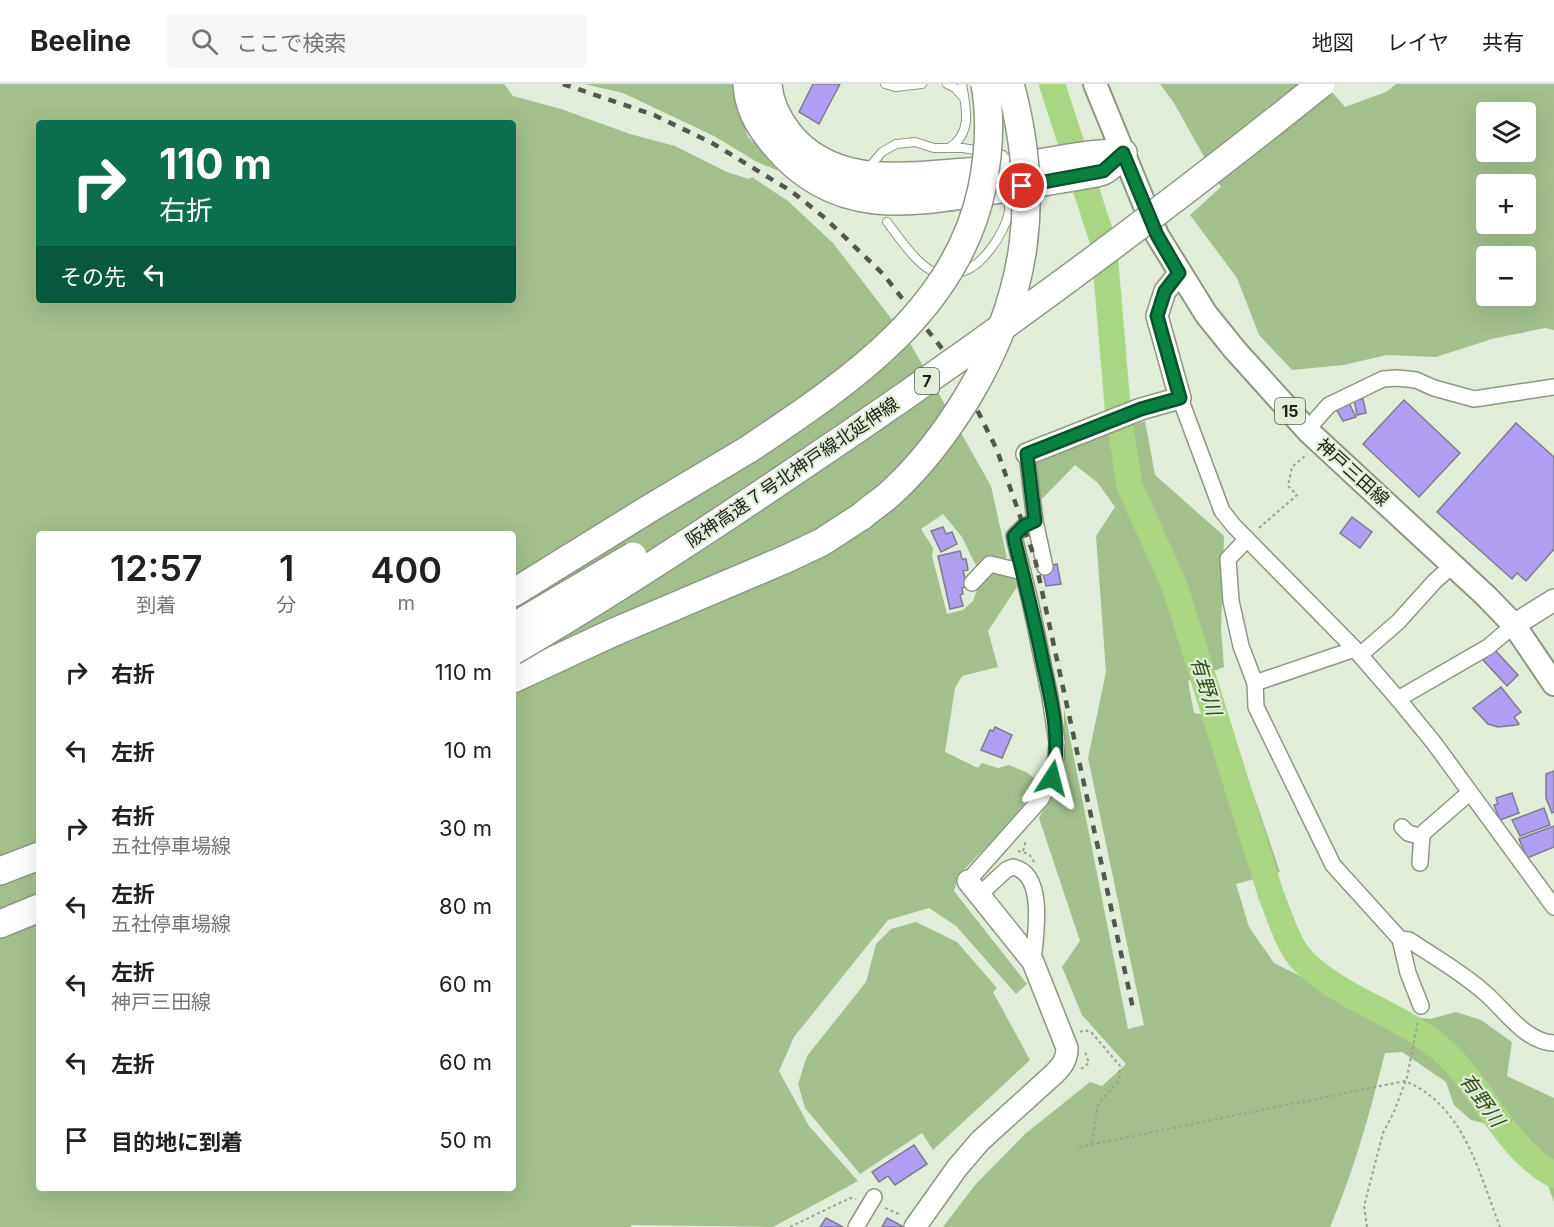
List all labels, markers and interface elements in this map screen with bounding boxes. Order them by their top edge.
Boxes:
search box [167,14,587,68]
text: Beeline [30,24,131,58]
icon: search [188,25,221,58]
text: ここで検索 [236,30,346,56]
text: 地図 [1312,30,1354,55]
text: レイヤ [1387,30,1449,55]
text: 共有 [1482,30,1524,55]
map controls [1476,102,1536,306]
button: layers [1476,102,1536,162]
text: 110 m [159,138,272,189]
icon: right [60,144,138,222]
pin [996,160,1047,211]
icon: arrive [1005,169,1038,202]
button: + [1476,174,1536,234]
text: 右折 [159,194,213,227]
button: − [1476,246,1536,306]
icon: left [138,258,171,291]
text: その先 [60,264,126,290]
road number: 7 [915,368,939,394]
street label: 阪神高速７号北神戸線北延伸線 [682,393,902,551]
road number: 15 [1275,398,1305,424]
street label: 神戸三田線 [1313,434,1393,510]
text: 12:57 [110,546,203,590]
text: 1 [279,546,294,590]
text: 400 [371,548,442,592]
text: m [397,591,415,615]
text: 到着 [136,593,176,617]
text: 分 [277,593,297,617]
water label: 有野川 [1186,654,1227,720]
icon: right [60,656,93,689]
text: 110 m [435,659,492,685]
text: 右折 [111,661,155,687]
icon: left [60,734,93,767]
text: 10 m [444,737,492,763]
text: 左折 [111,739,155,765]
position arrow [1020,746,1084,810]
text: 右折 [111,803,155,829]
icon: right [60,812,93,845]
text: 30 m [439,815,492,841]
text: 五社停車場線 [111,834,231,858]
text: 左折 [111,881,155,907]
icon: left [60,890,93,923]
text: 80 m [439,893,492,919]
text: 五社停車場線 [111,912,231,936]
text: 左折 [111,959,155,985]
icon: left [60,968,93,1001]
text: 60 m [439,971,492,997]
text: 神戸三田線 [111,990,211,1014]
icon: left [60,1046,93,1079]
text: 60 m [439,1049,492,1075]
text: 左折 [111,1051,155,1077]
water label: 有野川 [1455,1069,1511,1133]
icon: arrive [60,1124,93,1157]
text: 50 m [439,1127,492,1153]
text: 目的地に到着 [111,1129,243,1155]

